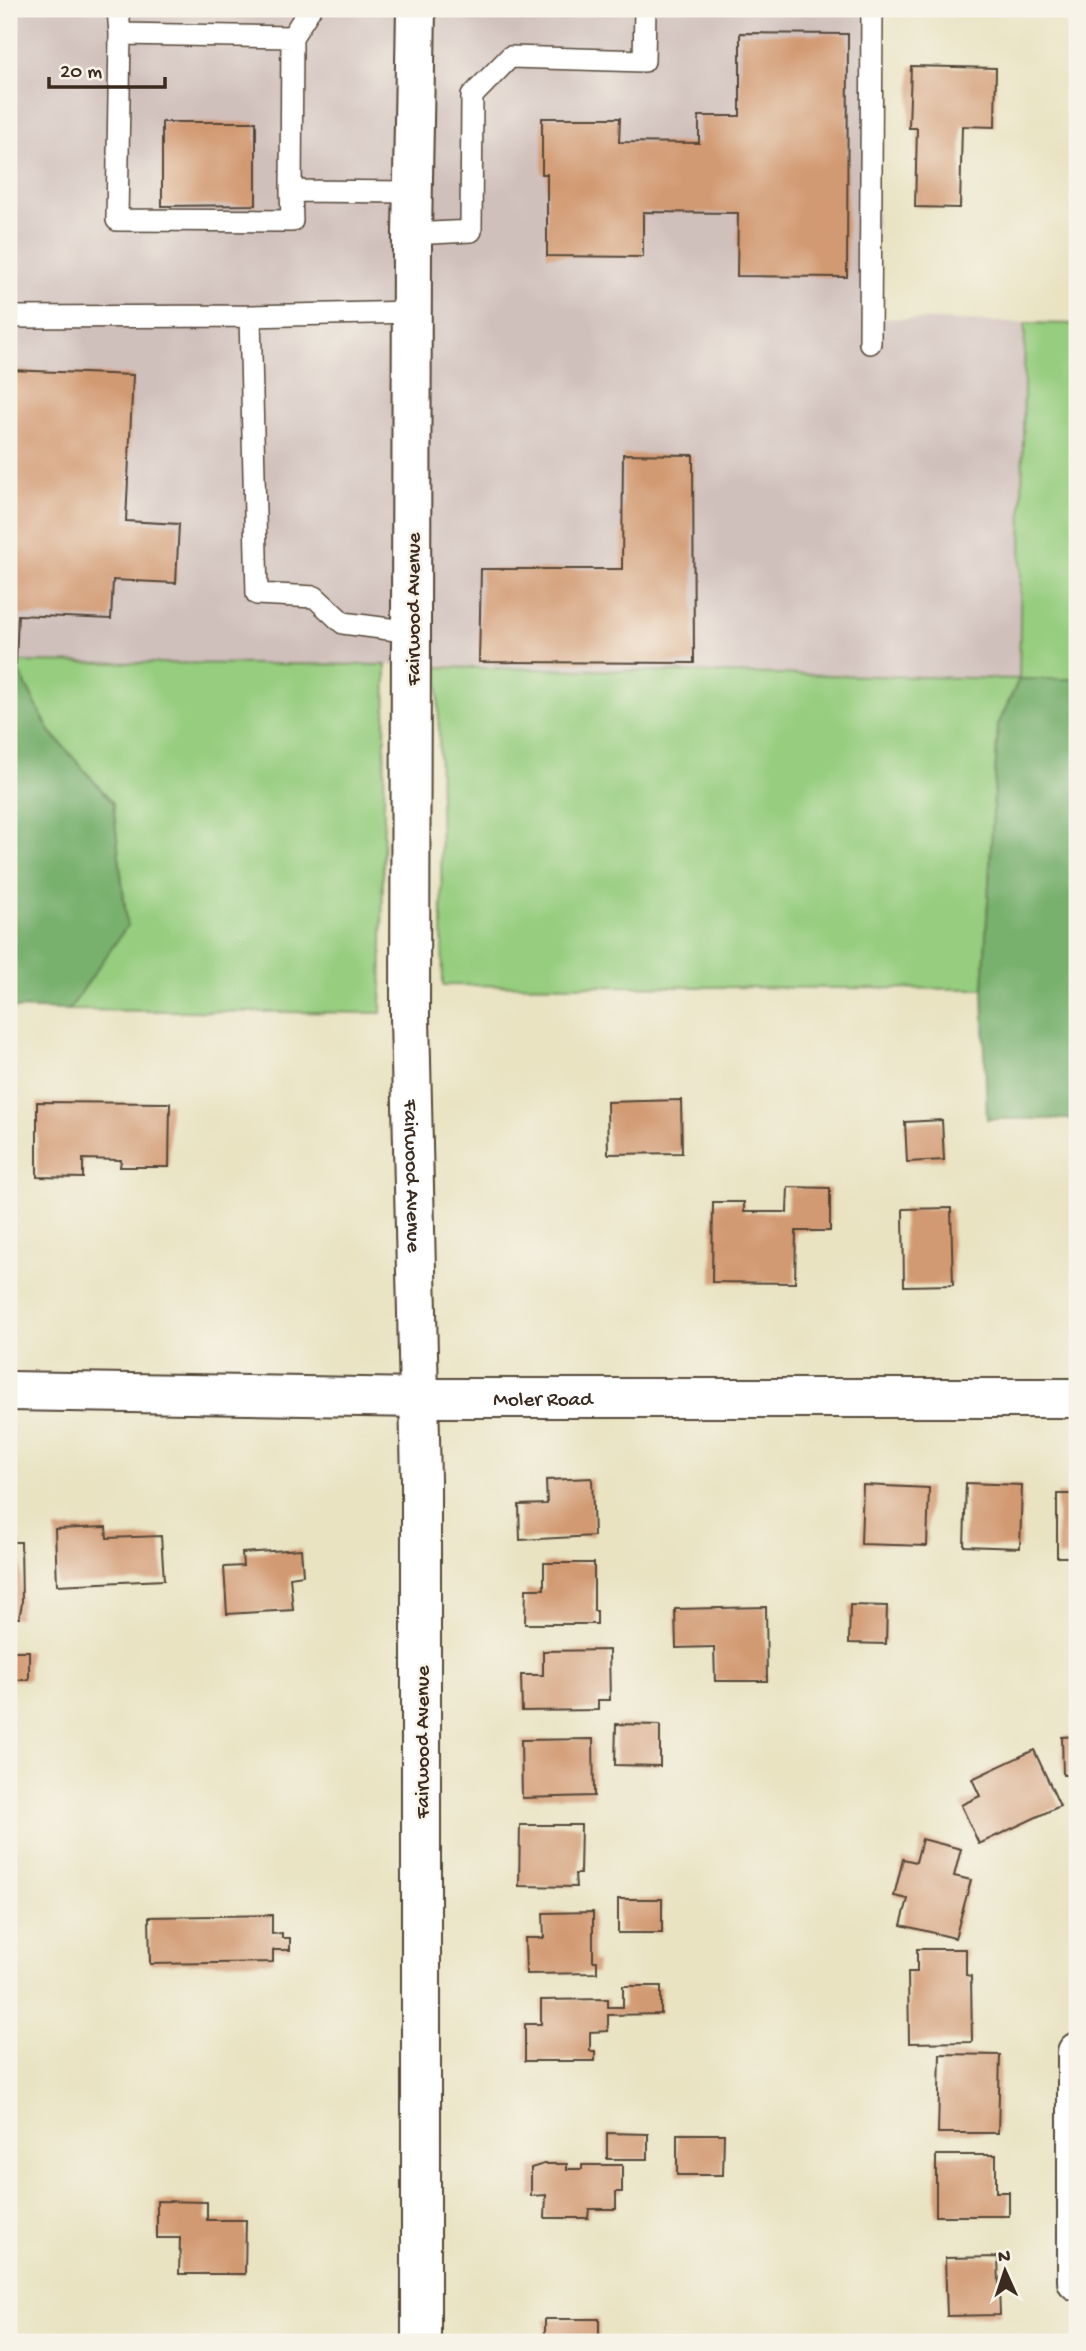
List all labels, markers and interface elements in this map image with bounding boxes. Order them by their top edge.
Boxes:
scale bar [49,46,164,90]
text: 20 m [60,61,102,86]
street label: Fairwood Avenue [403,531,428,686]
street label: Fairwood Avenue [396,1098,425,1254]
street label: Moler Road [493,1389,594,1414]
street label: Fairwood Avenue [412,1664,437,1819]
north arrow [970,2236,1040,2306]
text: N [997,2246,1011,2269]

